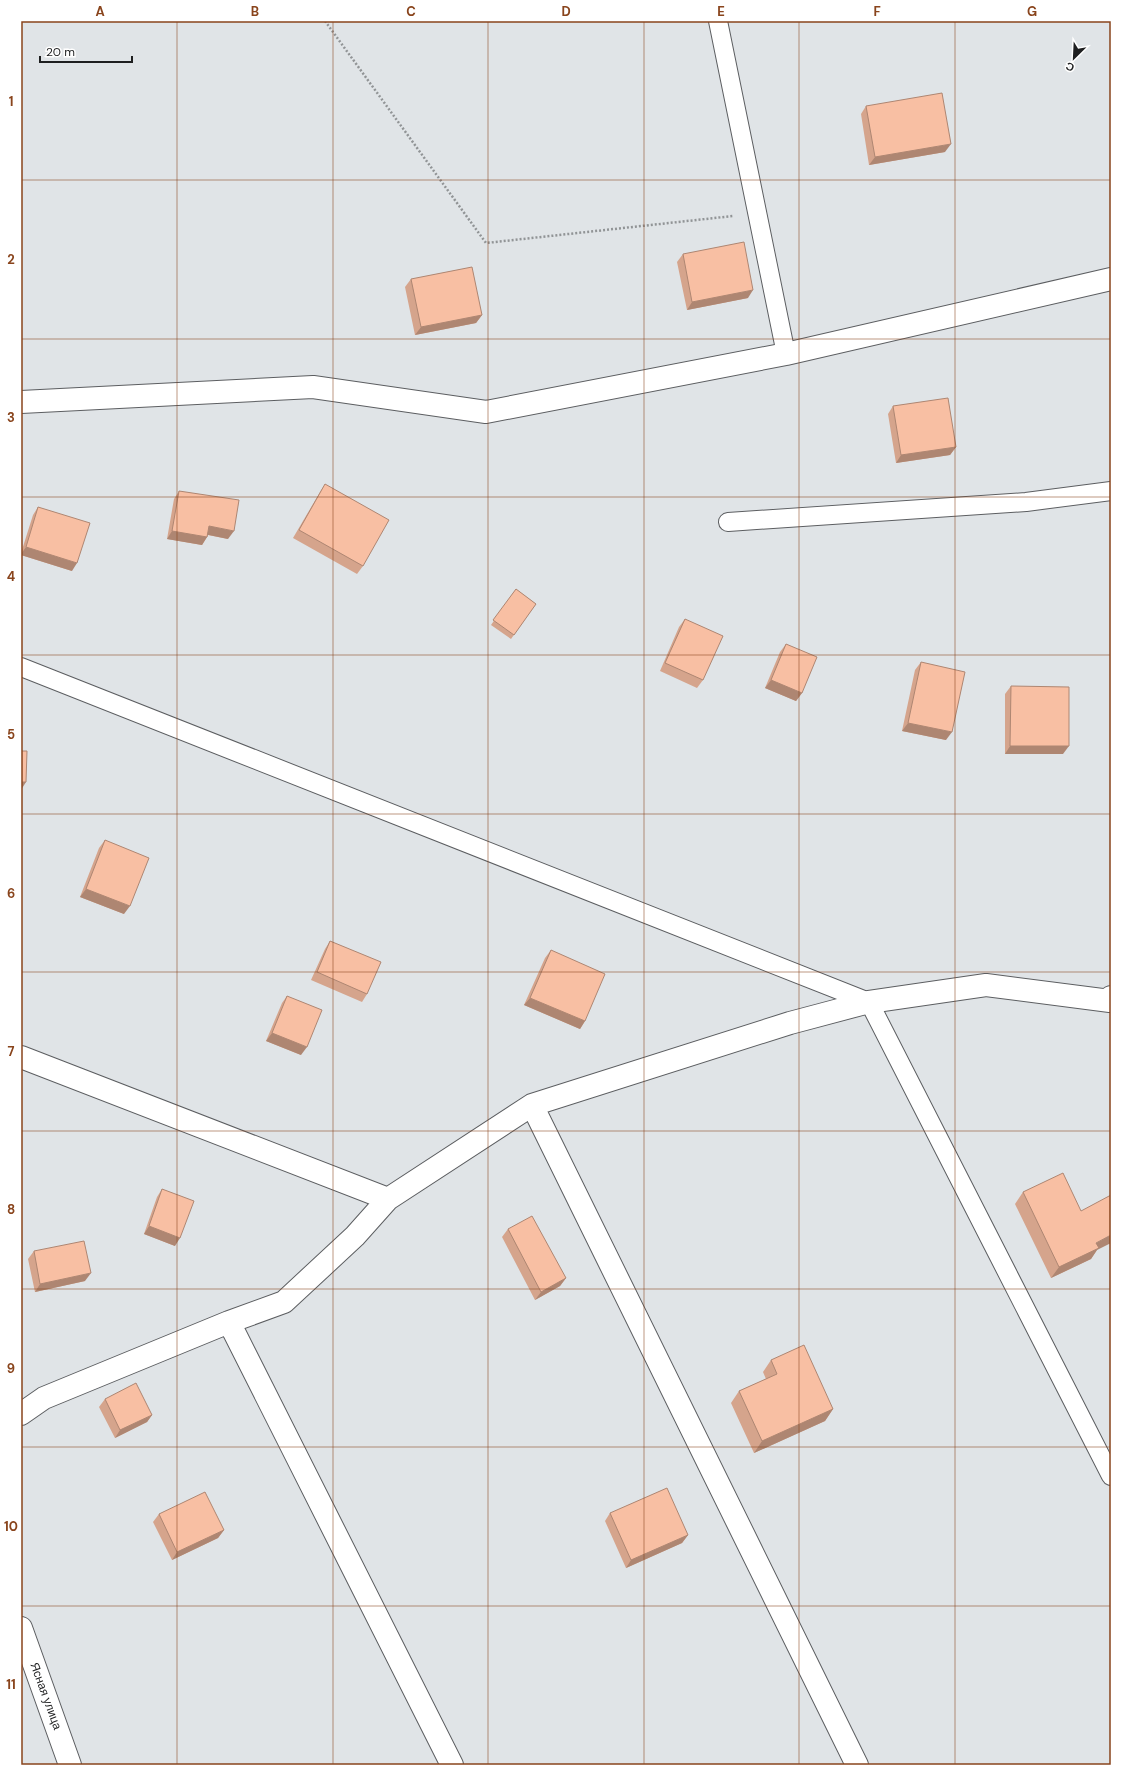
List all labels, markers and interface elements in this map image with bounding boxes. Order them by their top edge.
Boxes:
text: A [95,3,105,20]
text: B [251,3,259,20]
text: C [406,3,416,20]
text: D [561,3,571,20]
text: E [717,3,725,20]
text: F [873,3,881,20]
text: G [1027,3,1037,20]
scale bar [40,38,132,64]
north arrow [1054,38,1094,78]
text: 20 m [46,44,75,60]
text: С [1063,59,1076,75]
text: 1 [9,93,13,110]
text: 2 [7,251,15,268]
text: 3 [7,409,15,426]
text: 4 [7,568,15,585]
text: 5 [7,726,15,743]
text: 6 [7,885,15,902]
text: 7 [8,1043,15,1060]
text: 8 [7,1201,15,1218]
text: 9 [7,1360,15,1377]
text: 10 [4,1518,18,1535]
street label: Ясная улица [26,1660,66,1732]
text: 11 [6,1676,16,1693]

